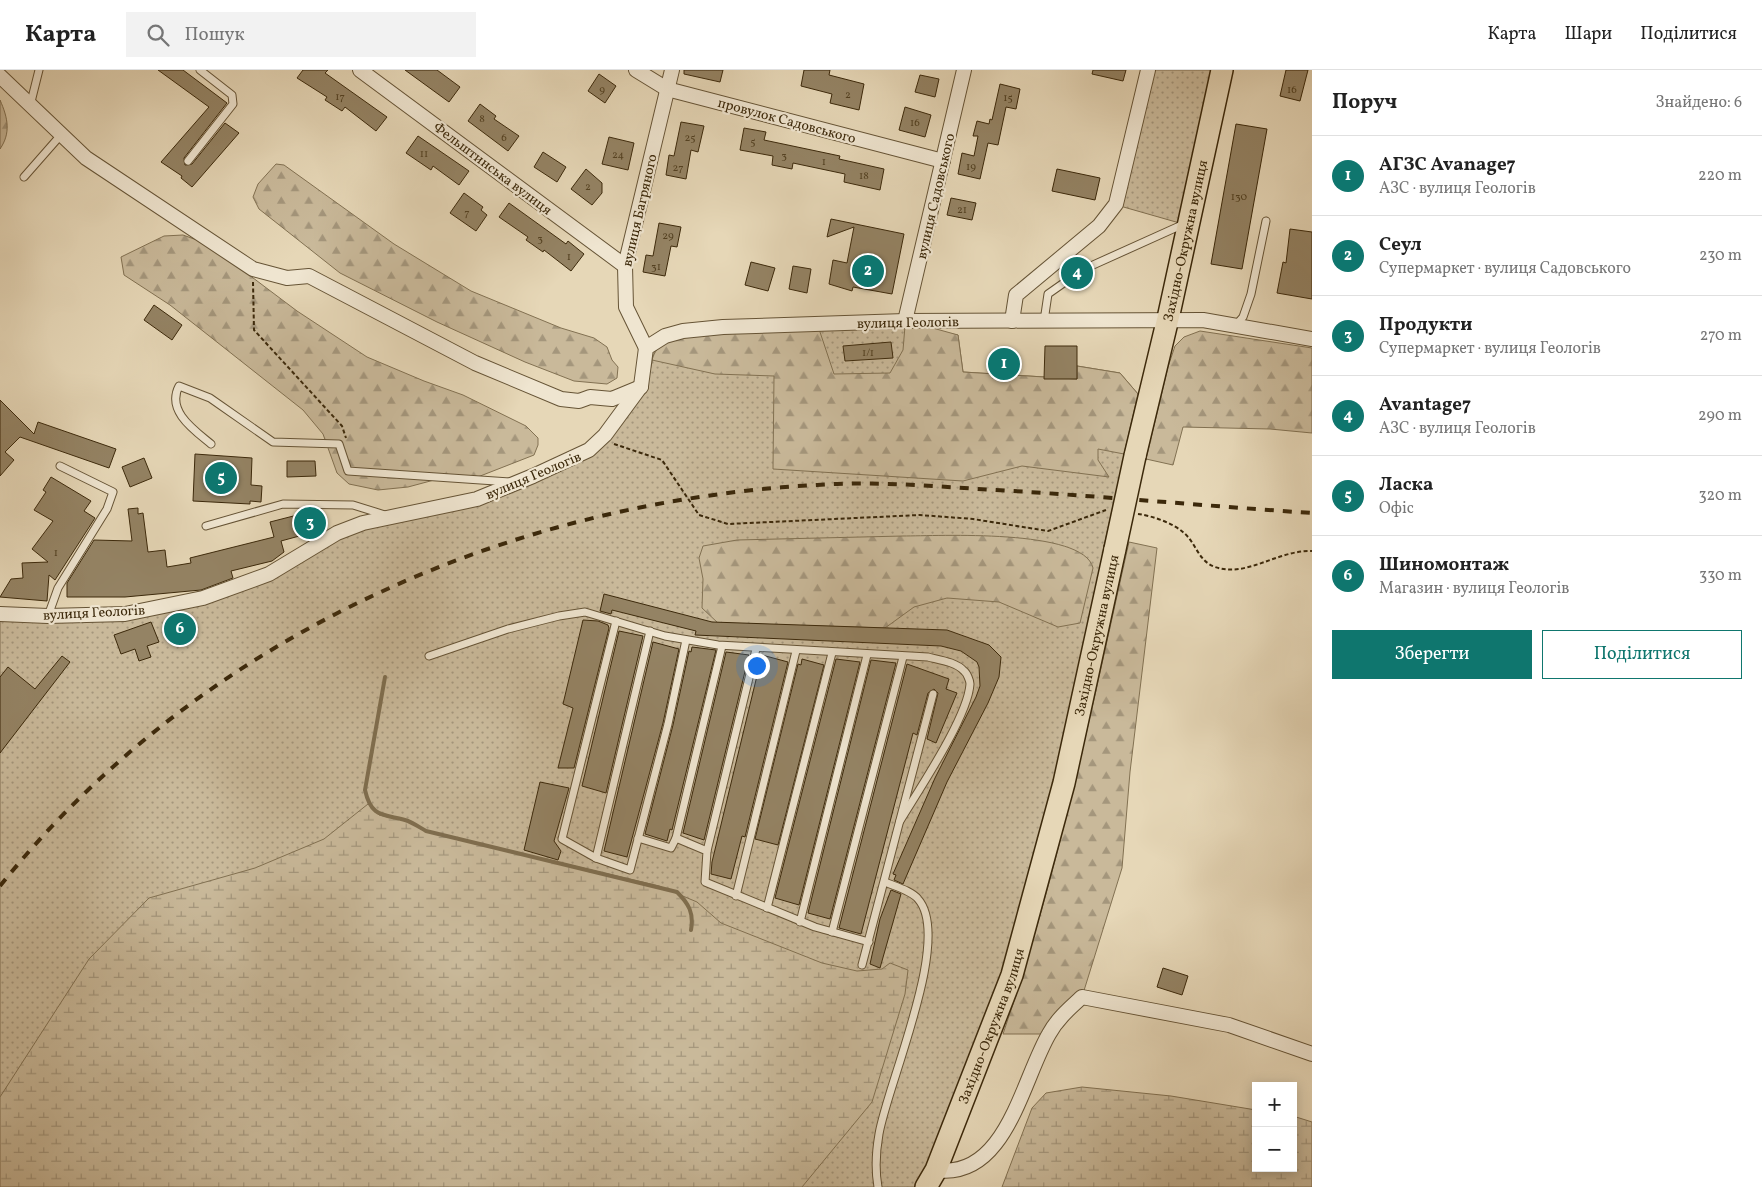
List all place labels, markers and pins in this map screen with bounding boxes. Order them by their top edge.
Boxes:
pin: 2 [852,252,884,290]
pin: 4 [1061,254,1093,292]
pin: 1 [988,345,1020,383]
pin: 5 [205,459,237,497]
pin: 3 [294,504,326,542]
pin: 6 [164,610,196,648]

